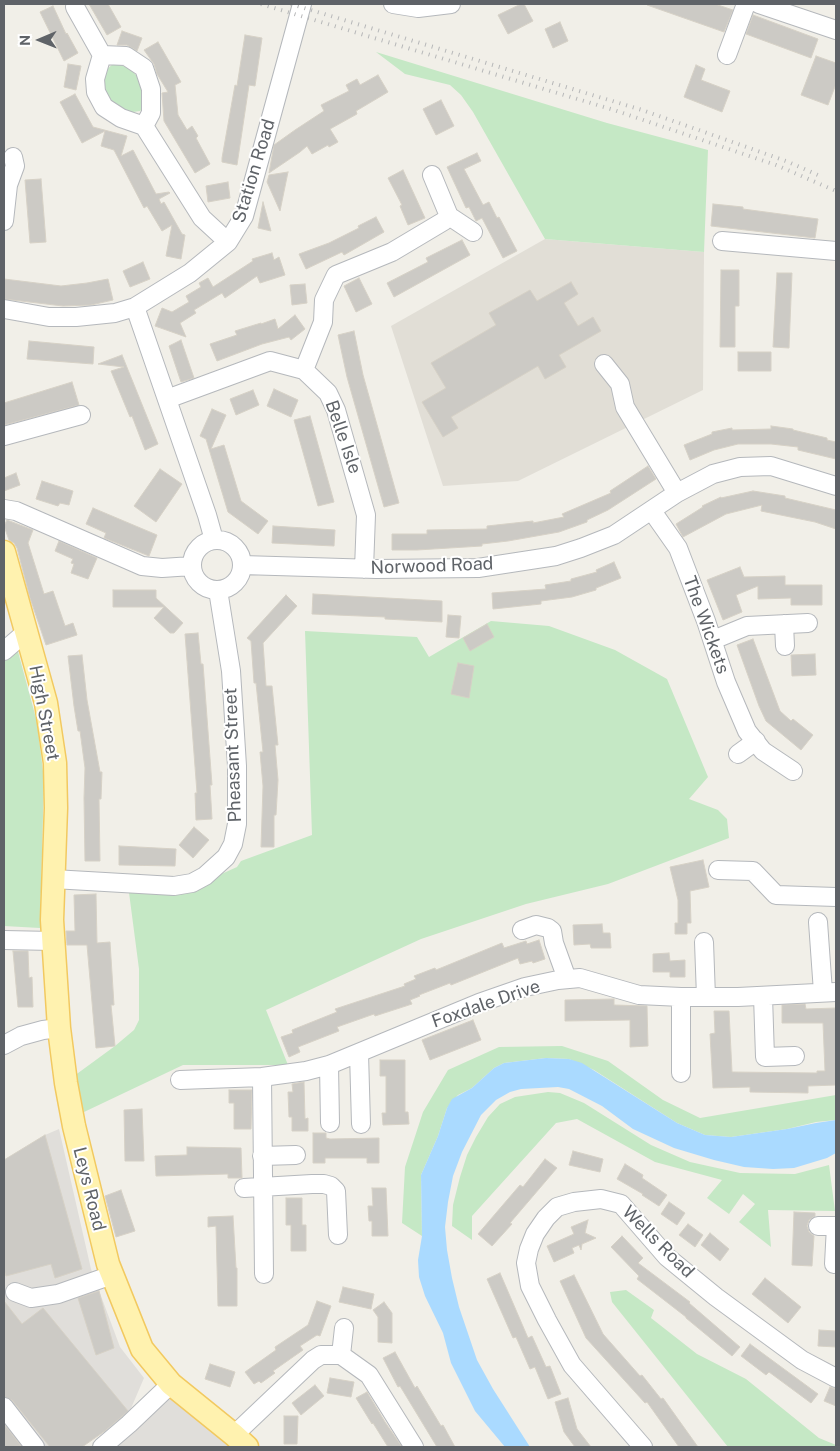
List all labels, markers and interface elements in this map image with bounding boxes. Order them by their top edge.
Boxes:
north arrow [15,15,65,65]
text: N [17,35,33,46]
street label: Station Road [228,117,280,225]
street label: Belle Isle [320,397,366,477]
street label: Norwood Road [370,553,494,579]
street label: The Wickets [678,573,734,677]
street label: High Street [24,663,64,763]
street label: Pheasant Street [220,687,246,823]
street label: Foxdale Drive [429,975,543,1033]
street label: Leys Road [68,1145,110,1233]
street label: Wells Road [617,1201,699,1283]

